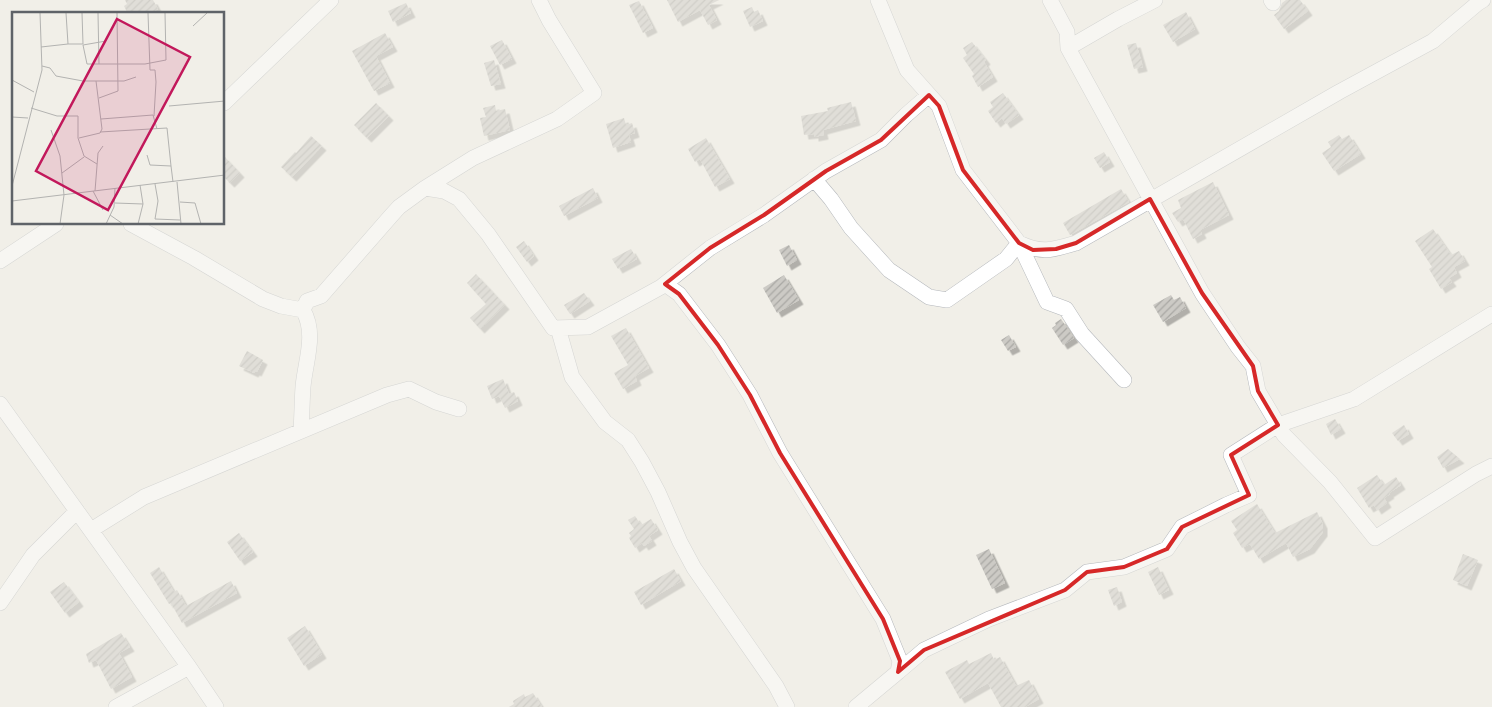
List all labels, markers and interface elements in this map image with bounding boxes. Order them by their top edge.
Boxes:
inset map [12,12,225,225]

